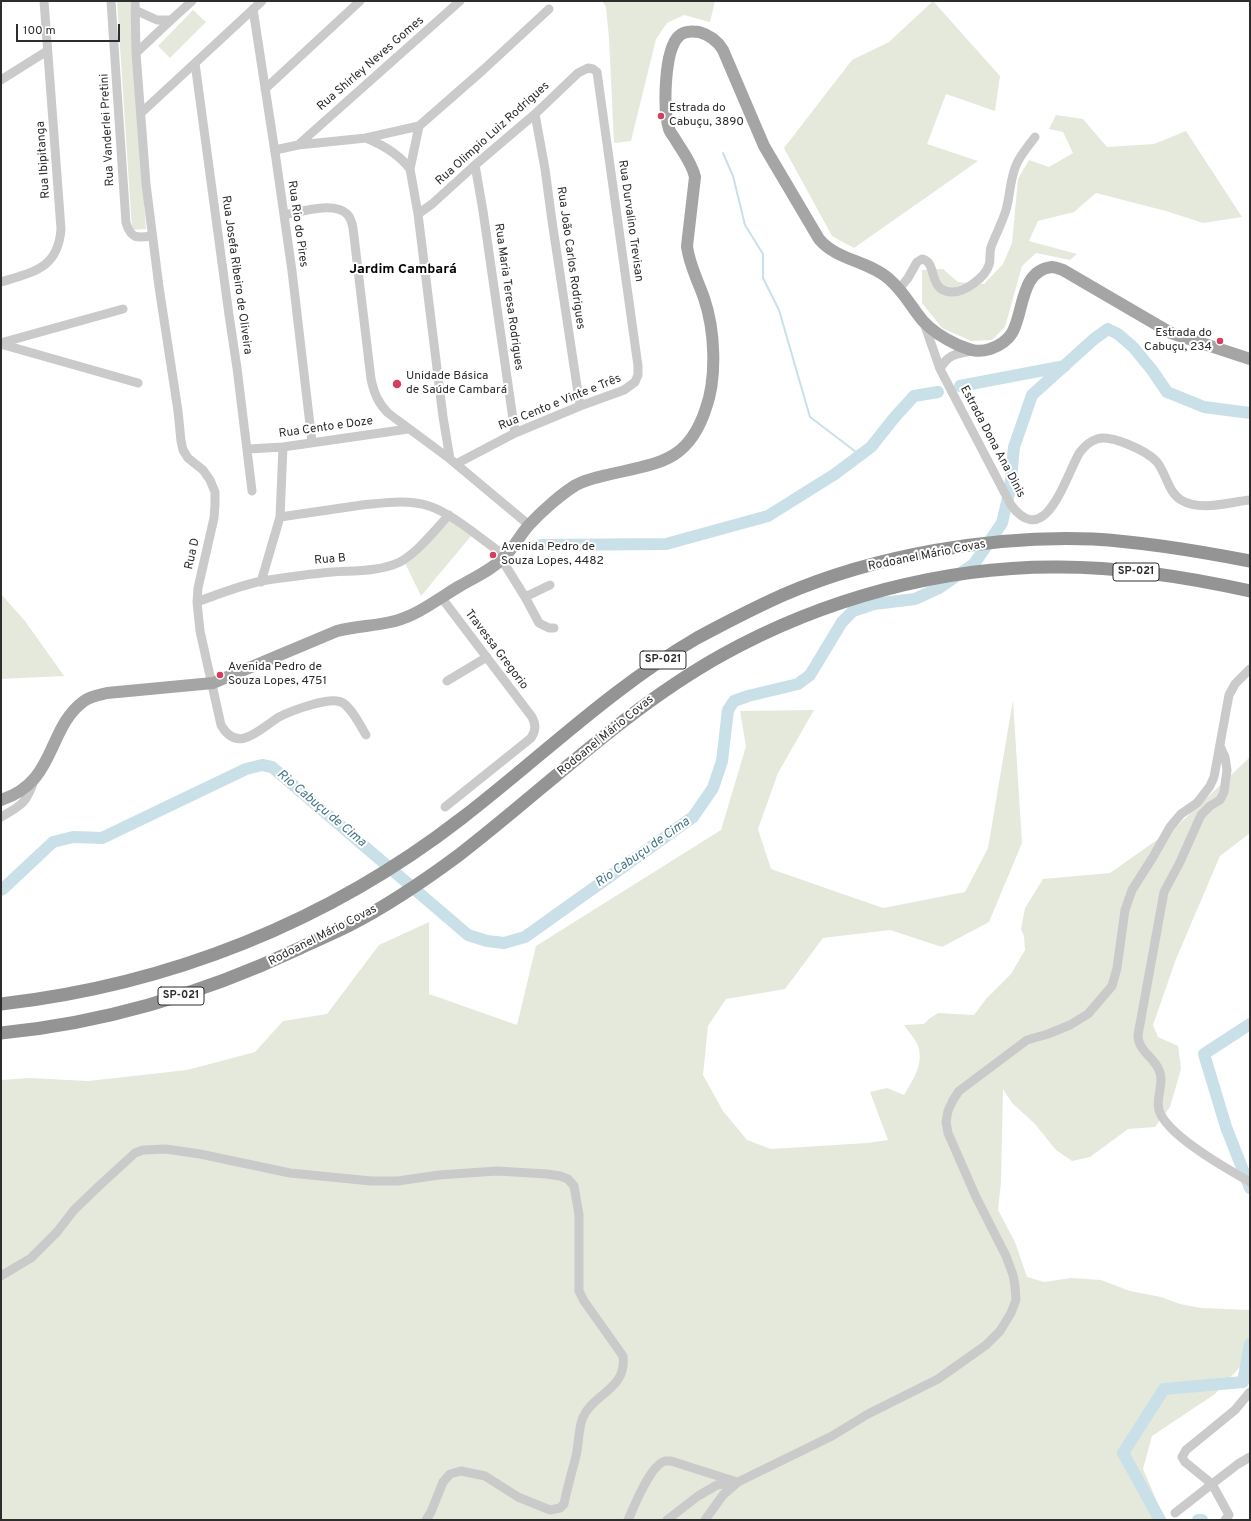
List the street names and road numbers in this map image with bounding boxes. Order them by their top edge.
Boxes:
street label: Rua Shirley Neves Gomes [315,14,427,114]
street label: Rua Vanderlei Pretini [98,73,118,187]
street label: Rua Olimpio Luiz Rodrigues [433,79,553,189]
street label: Rua Ibipitanga [34,121,54,199]
street label: Rua Durvalino Trevisan [614,159,646,283]
street label: Rua Rio do Pires [284,180,310,268]
street label: Rua João Carlos Rodrigues [553,186,587,330]
street label: Rua Josefa Ribeiro de Oliveira [218,195,254,355]
street label: Rua Maria Teresa Rodrigues [491,222,525,372]
street label: Rua Cento e Vinte e Três [497,372,623,434]
street label: Estrada Dona Ana Dinis [956,384,1028,500]
street label: Rua Cento e Doze [278,414,374,442]
street label: Rua D [182,537,204,571]
street label: Rodoanel Mário Covas [867,538,987,574]
street label: Rua B [314,551,346,569]
road number: SP-021 [1113,563,1159,581]
street label: Travessa Gregorio [461,607,531,693]
road number: SP-021 [640,651,686,669]
street label: Rodoanel Mário Covas [555,693,657,779]
street label: Rodoanel Mário Covas [267,902,379,970]
road number: SP-021 [158,987,204,1005]

